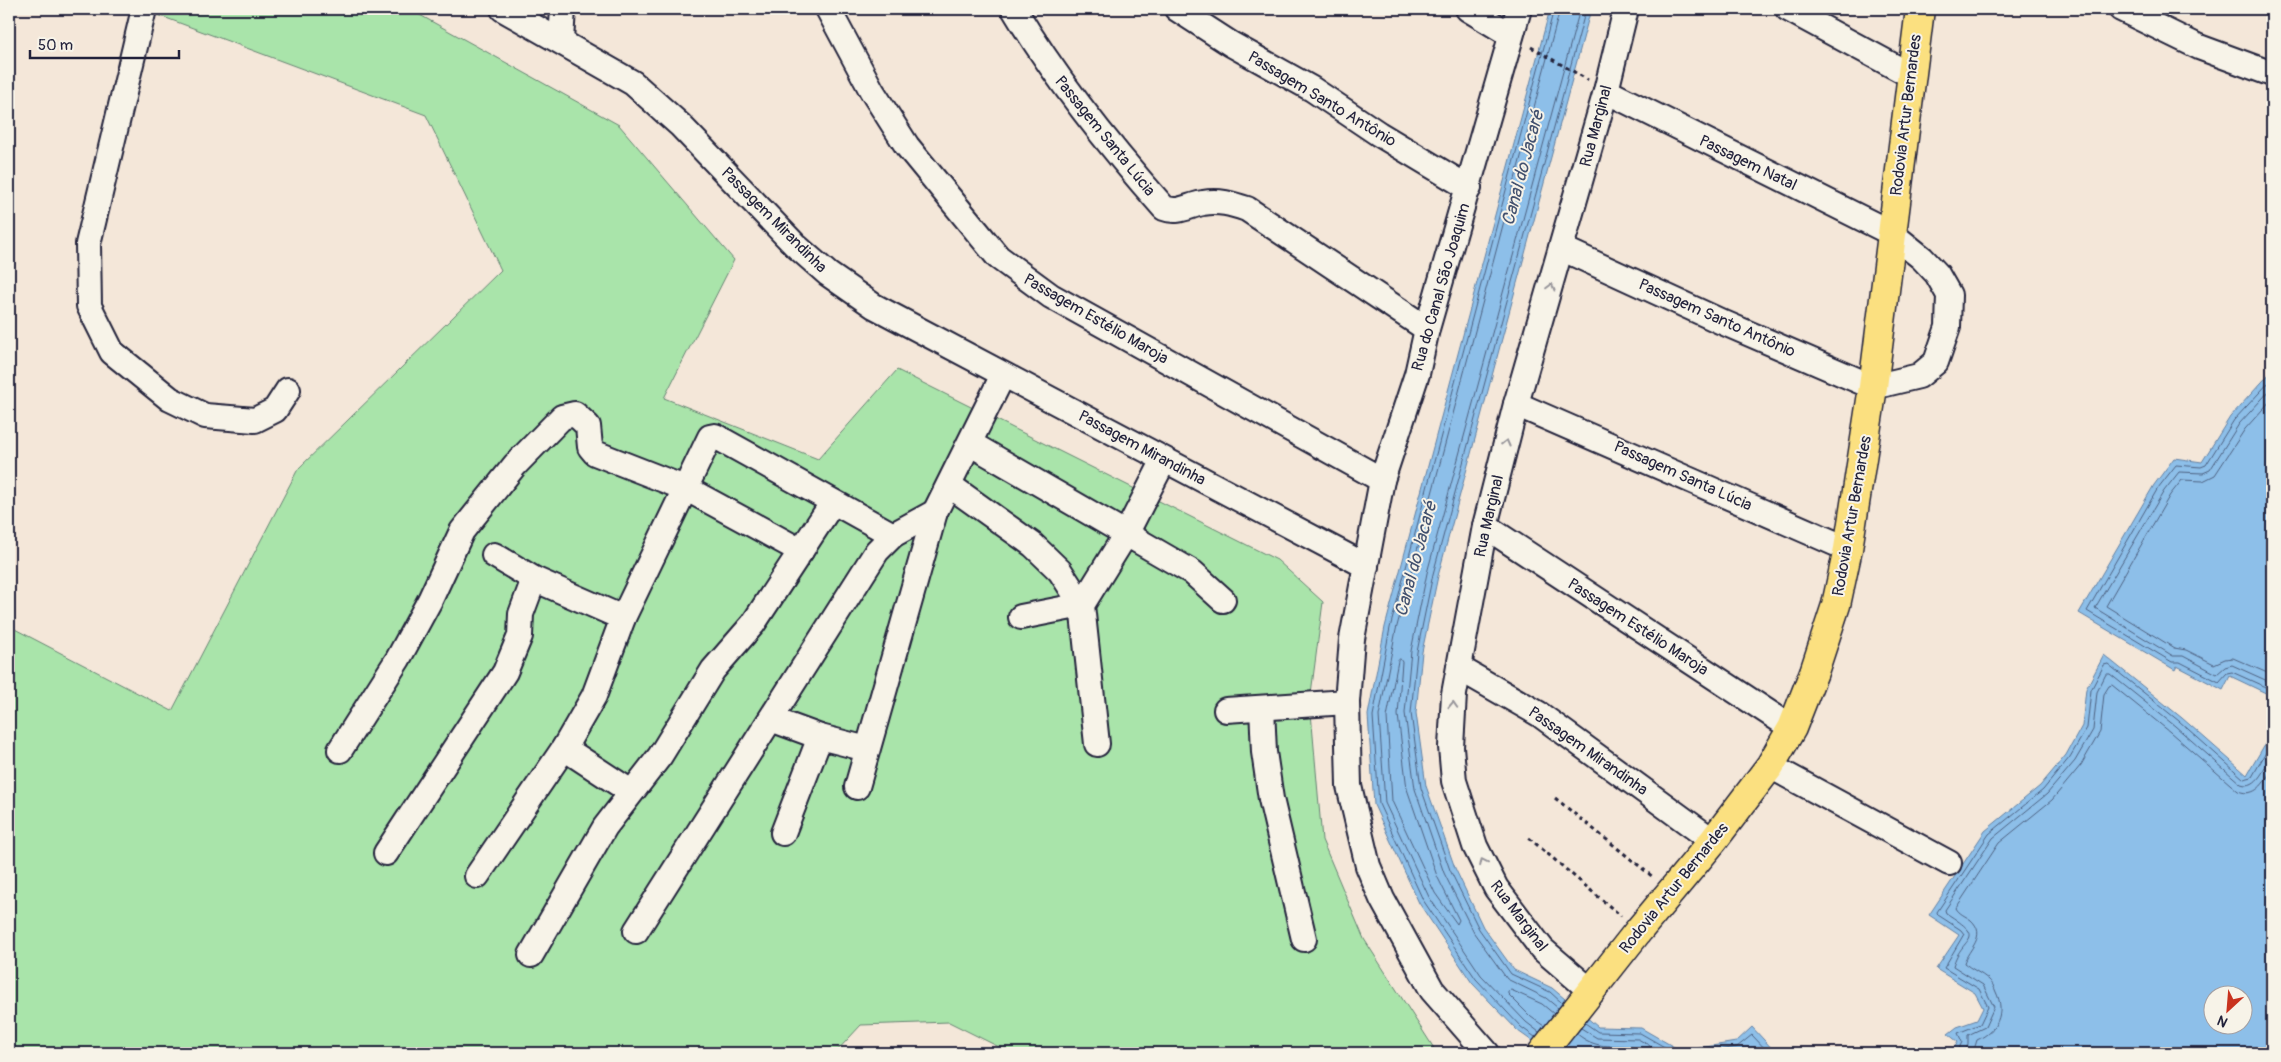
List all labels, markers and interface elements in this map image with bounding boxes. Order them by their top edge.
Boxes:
scale bar [30,28,179,60]
street label: Rodovia Artur Bernardes [1886,33,1926,197]
text: 50 m [38,36,73,55]
street label: Passagem Santo Antônio [1244,47,1400,151]
street label: Passagem Santa Lúcia [1050,72,1160,200]
street label: Rua Marginal [1575,83,1617,169]
water label: Canal do Jacaré [1497,107,1550,228]
street label: Passagem Natal [1696,131,1800,195]
street label: Passagem Mirandinha [717,163,831,277]
street label: Rua do Canal São Joaquim [1407,201,1475,373]
street label: Passagem Estélio Maroja [1020,269,1172,369]
street label: Passagem Santo Antônio [1636,274,1799,362]
one-way arrow [1545,283,1555,291]
street label: Passagem Mirandinha [1075,406,1209,490]
street label: Rodovia Artur Bernardes [1828,434,1876,598]
street label: Passagem Santa Lúcia [1611,437,1755,515]
one-way arrow [1500,438,1511,447]
street label: Rua Marginal [1470,473,1508,559]
water label: Canal do Jacaré [1390,498,1443,619]
street label: Passagem Estélio Maroja [1564,574,1712,680]
one-way arrow [1448,701,1459,709]
street label: Passagem Mirandinha [1524,702,1652,800]
street label: Rodovia Artur Bernardes [1615,819,1733,957]
one-way arrow [1479,858,1489,867]
street label: Rua Marginal [1486,876,1552,956]
north arrow [2204,984,2254,1034]
text: N [2215,1012,2231,1031]

